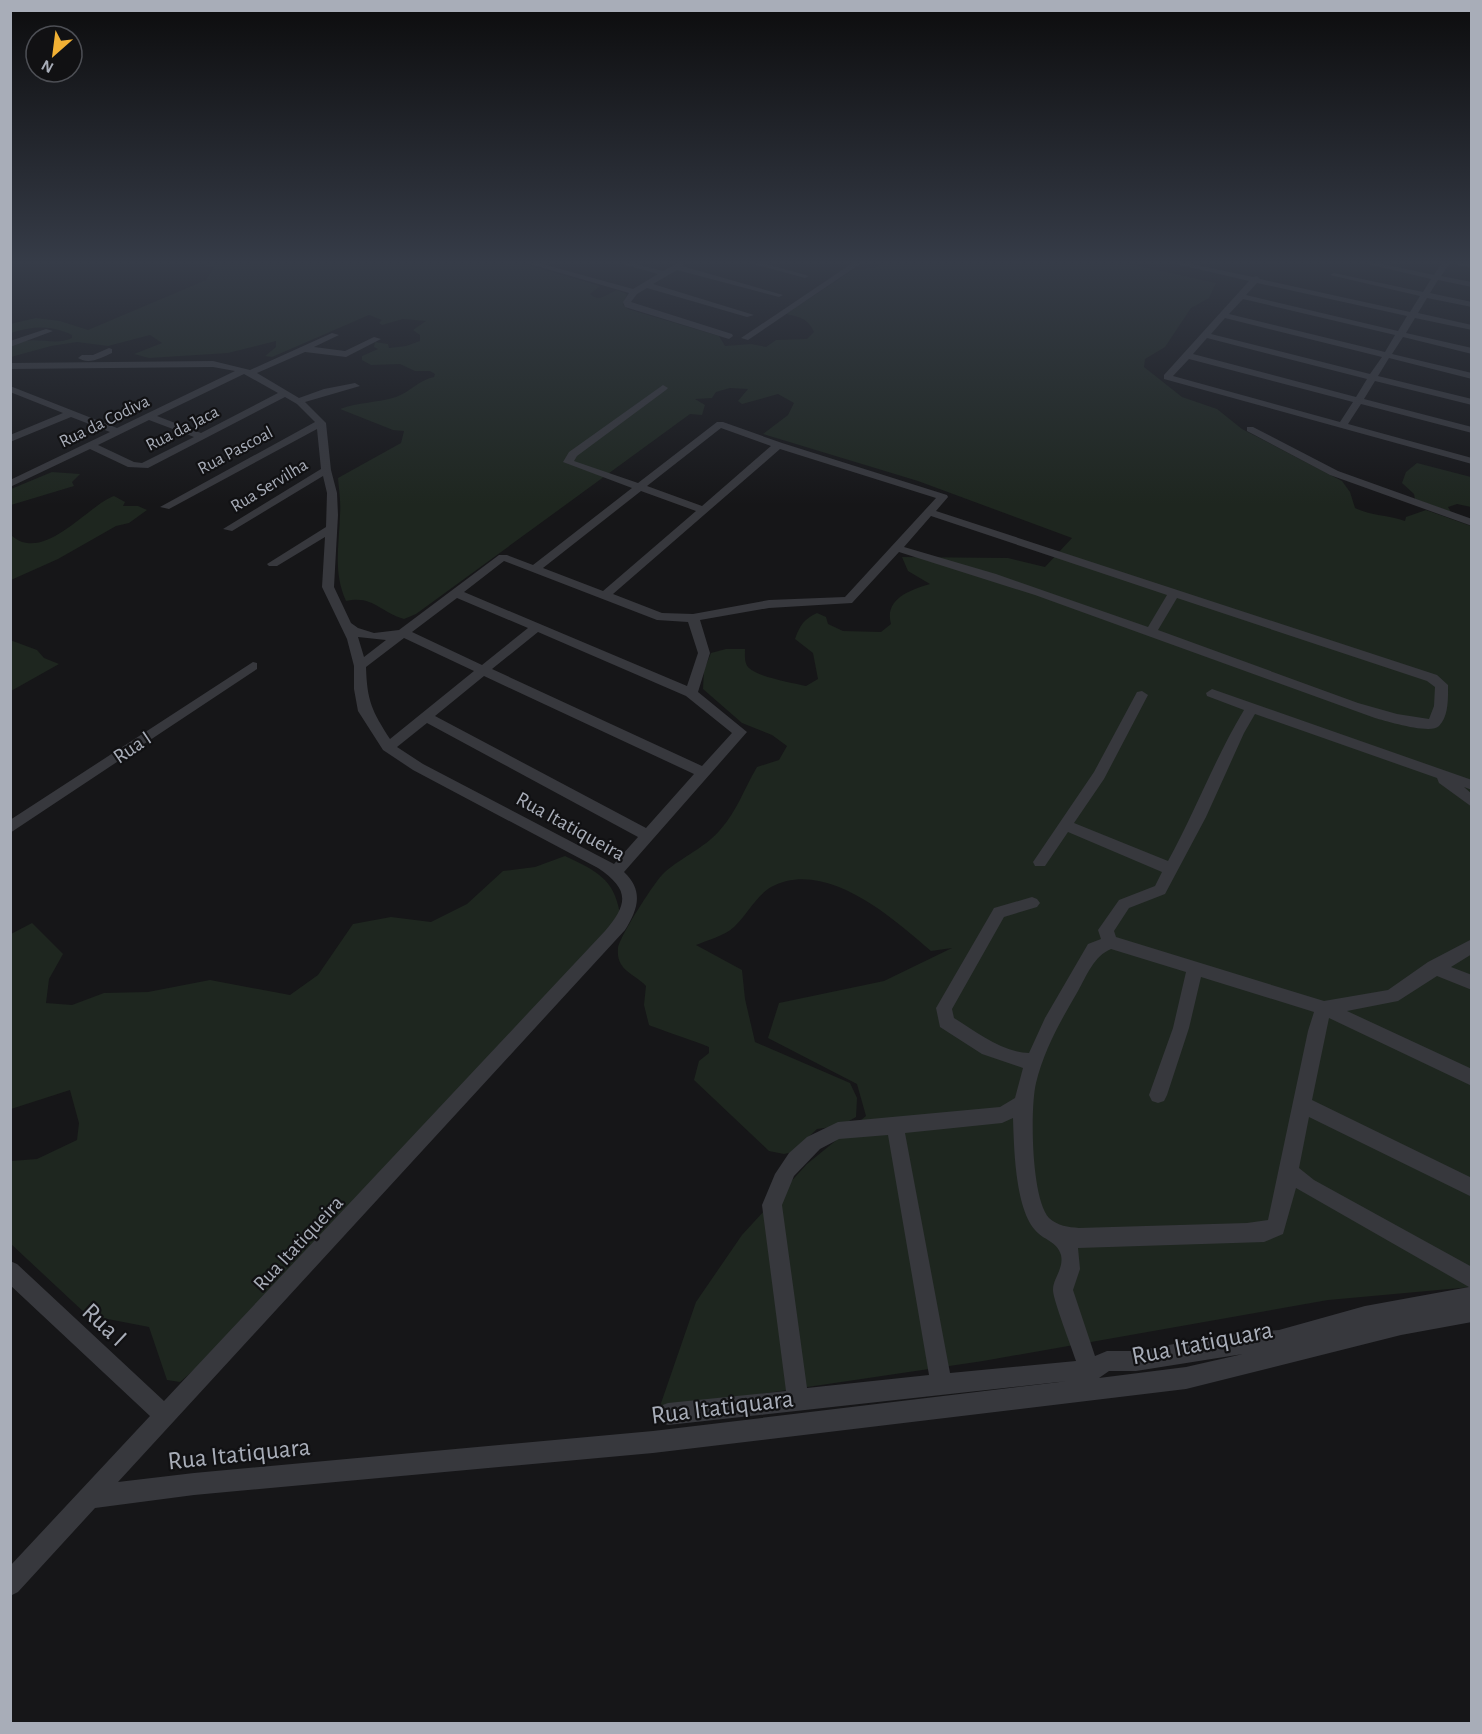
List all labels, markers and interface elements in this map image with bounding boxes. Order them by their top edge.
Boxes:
north arrow [24,24,84,84]
text: N [39,57,56,76]
street label: Rua da Codiva [57,392,152,451]
street label: Rua da Jaca [143,403,222,455]
street label: Rua Pascoal [195,424,276,478]
street label: Rua Servilha [228,456,311,516]
street label: Rua I [110,727,155,768]
street label: Rua Itatiqueira [513,788,629,865]
street label: Rua Itatiqueira [249,1192,348,1295]
street label: Rua I [77,1298,132,1351]
street label: Rua Itatiquara [1129,1317,1275,1369]
street label: Rua Itatiquara [649,1385,795,1429]
street label: Rua Itatiquara [166,1434,312,1474]

